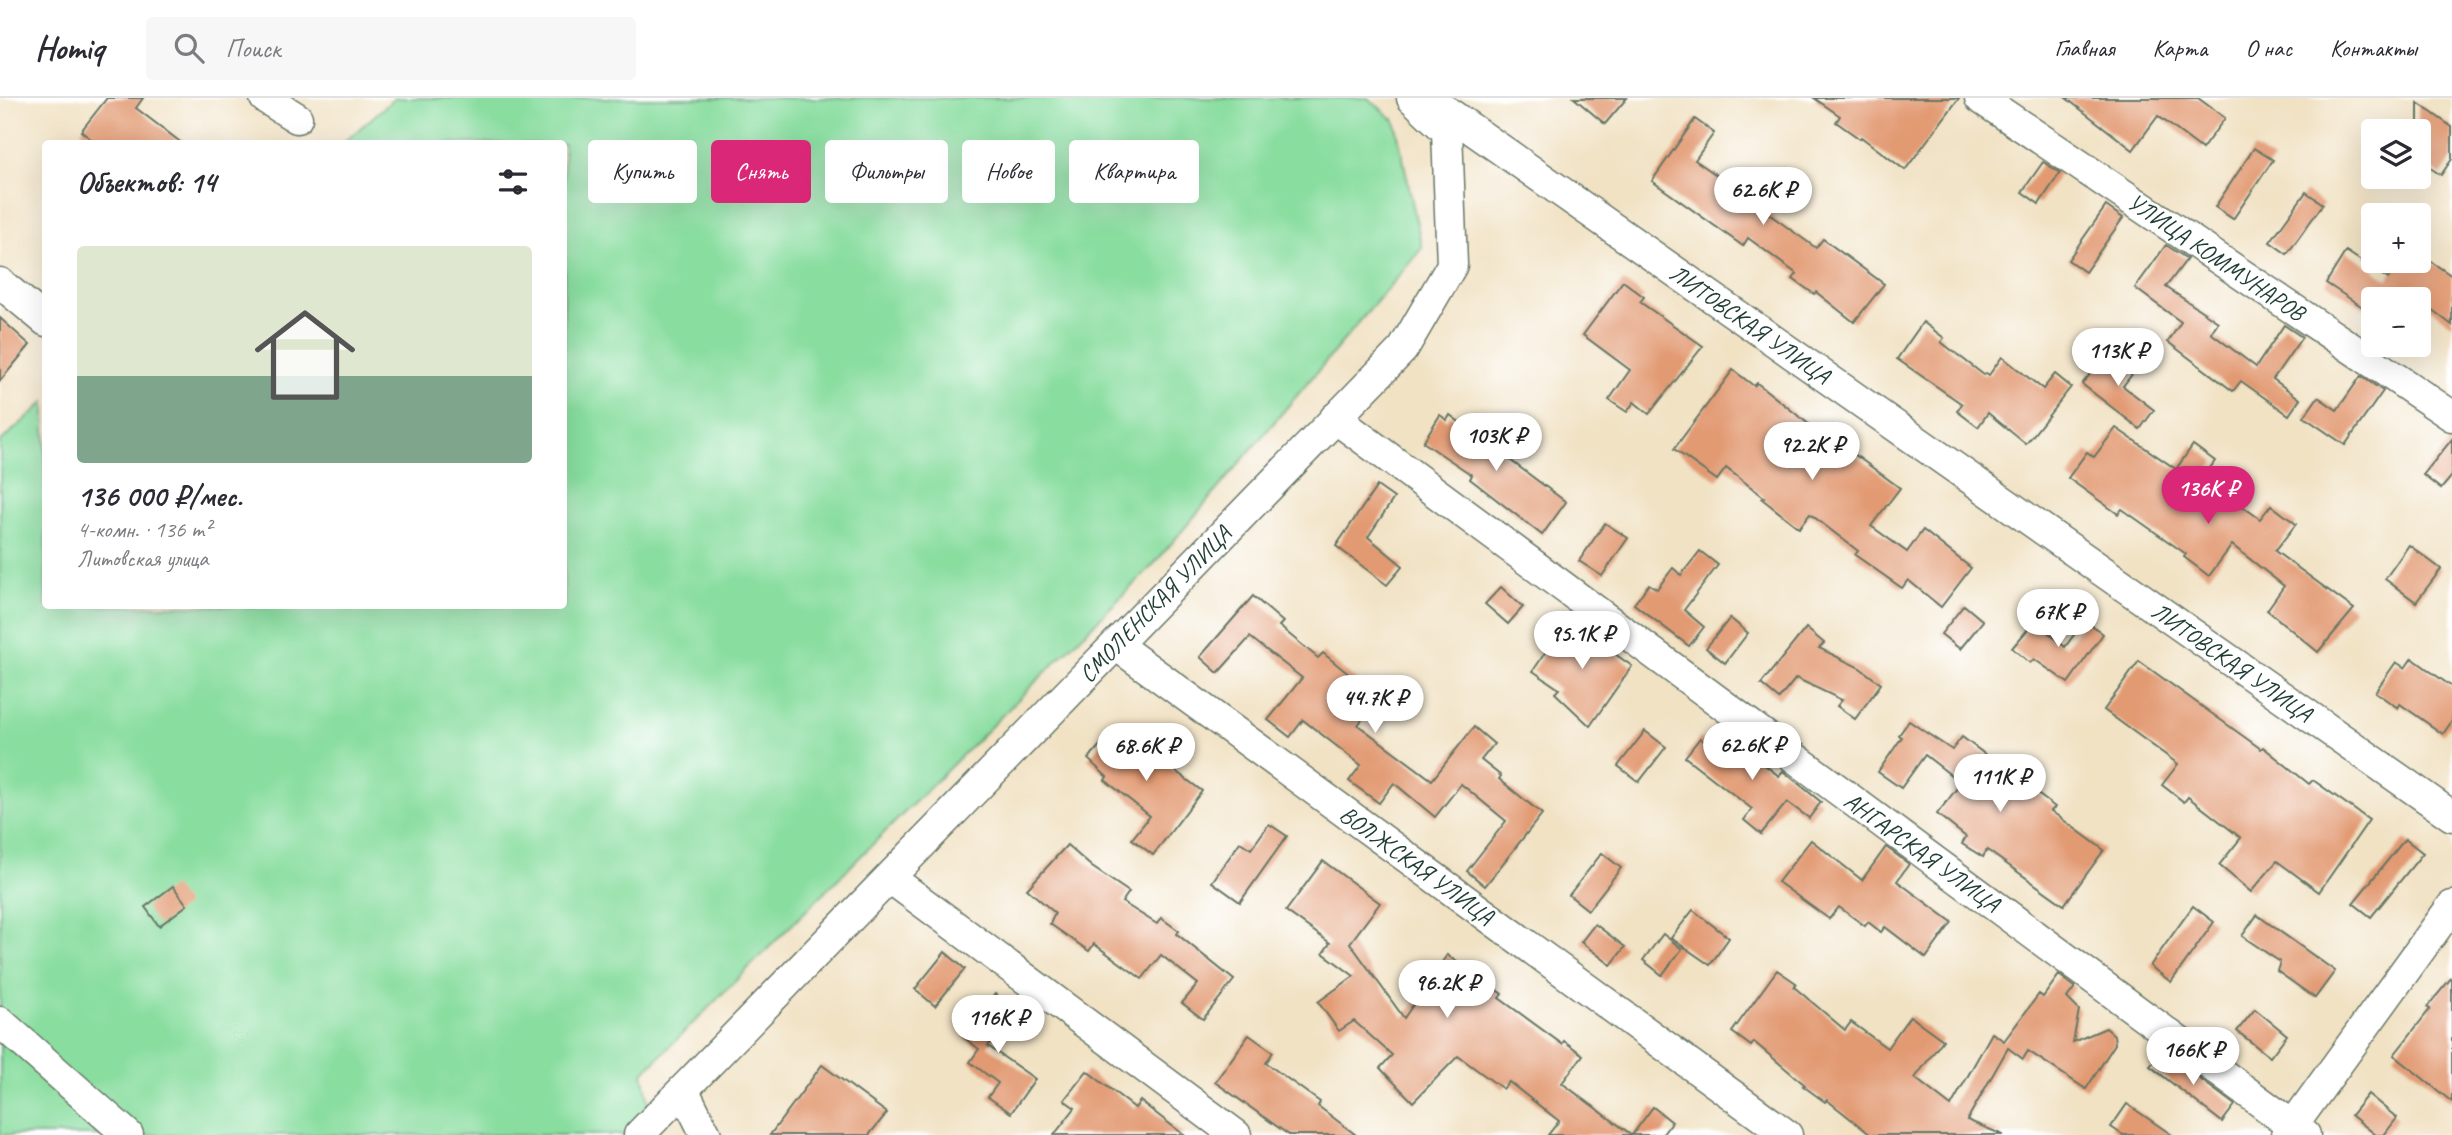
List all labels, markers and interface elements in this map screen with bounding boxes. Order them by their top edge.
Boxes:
search box [146,17,636,80]
text: Homiq [35,27,104,69]
icon: search [170,29,208,67]
text: Поиск [226,32,280,65]
text: Главная [2054,33,2115,63]
text: Карта [2153,33,2207,63]
text: О нас [2245,33,2292,63]
text: Контакты [2330,33,2417,63]
map controls [2361,119,2431,357]
button: layers [2361,119,2431,189]
chip: Купить [588,140,697,203]
chip: Снять [711,140,811,203]
chip: Фильтры [825,140,948,203]
chip: Новое [962,140,1055,203]
chip: Квартира [1069,140,1199,203]
text: Объектов: 14 [77,163,216,201]
icon: filters [494,163,532,201]
pin: 62.6K ₽ [1698,167,1828,227]
text: 62.6K ₽ [1730,175,1796,204]
street label: УЛИЦА КОММУНАРОВ [2122,187,2312,329]
button: + [2361,203,2431,273]
street label: ЛИТОВСКАЯ УЛИЦА [1664,258,1837,391]
button: − [2361,287,2431,357]
icon: home [242,292,368,418]
pin: 113K ₽ [2061,328,2175,388]
text: 113K ₽ [2088,336,2148,365]
pin: 103K ₽ [1439,414,1553,473]
text: 103K ₽ [1466,421,1526,450]
pin: 92.2K ₽ [1747,422,1877,482]
text: 92.2K ₽ [1780,430,1844,459]
pin: 136K ₽ [2151,466,2265,526]
text: 136K ₽ [2178,474,2238,503]
text: 136 000 ₽/мес. [77,477,242,515]
text: 4-комн. · 136 m² [77,515,211,544]
street label: СМОЛЕНСКАЯ УЛИЦА [1073,519,1238,689]
text: Литовская улица [77,544,208,573]
pin: 67K ₽ [2009,589,2107,649]
street label: ЛИТОВСКАЯ УЛИЦА [2146,596,2319,729]
text: 67K ₽ [2033,597,2083,626]
pin: 95.1K ₽ [1517,612,1647,671]
text: 95.1K ₽ [1550,619,1614,648]
pin: 44.7K ₽ [1310,676,1440,735]
text: 44.7K ₽ [1343,683,1407,712]
pin: 62.6K ₽ [1687,722,1817,782]
pin: 68.6K ₽ [1081,724,1211,783]
text: 62.6K ₽ [1719,730,1785,759]
text: 68.6K ₽ [1113,731,1179,760]
pin: 111K ₽ [1943,754,2057,814]
text: 111K ₽ [1970,762,2030,791]
street label: АНГАРСКАЯ УЛИЦА [1838,785,2006,919]
street label: ВОЛЖСКАЯ УЛИЦА [1334,799,1501,932]
pin: 96.2K ₽ [1382,960,1512,1020]
text: 96.2K ₽ [1415,968,1479,997]
pin: 116K ₽ [941,996,1055,1055]
text: 116K ₽ [968,1003,1028,1032]
pin: 166K ₽ [2136,1028,2250,1087]
text: 166K ₽ [2162,1035,2224,1064]

